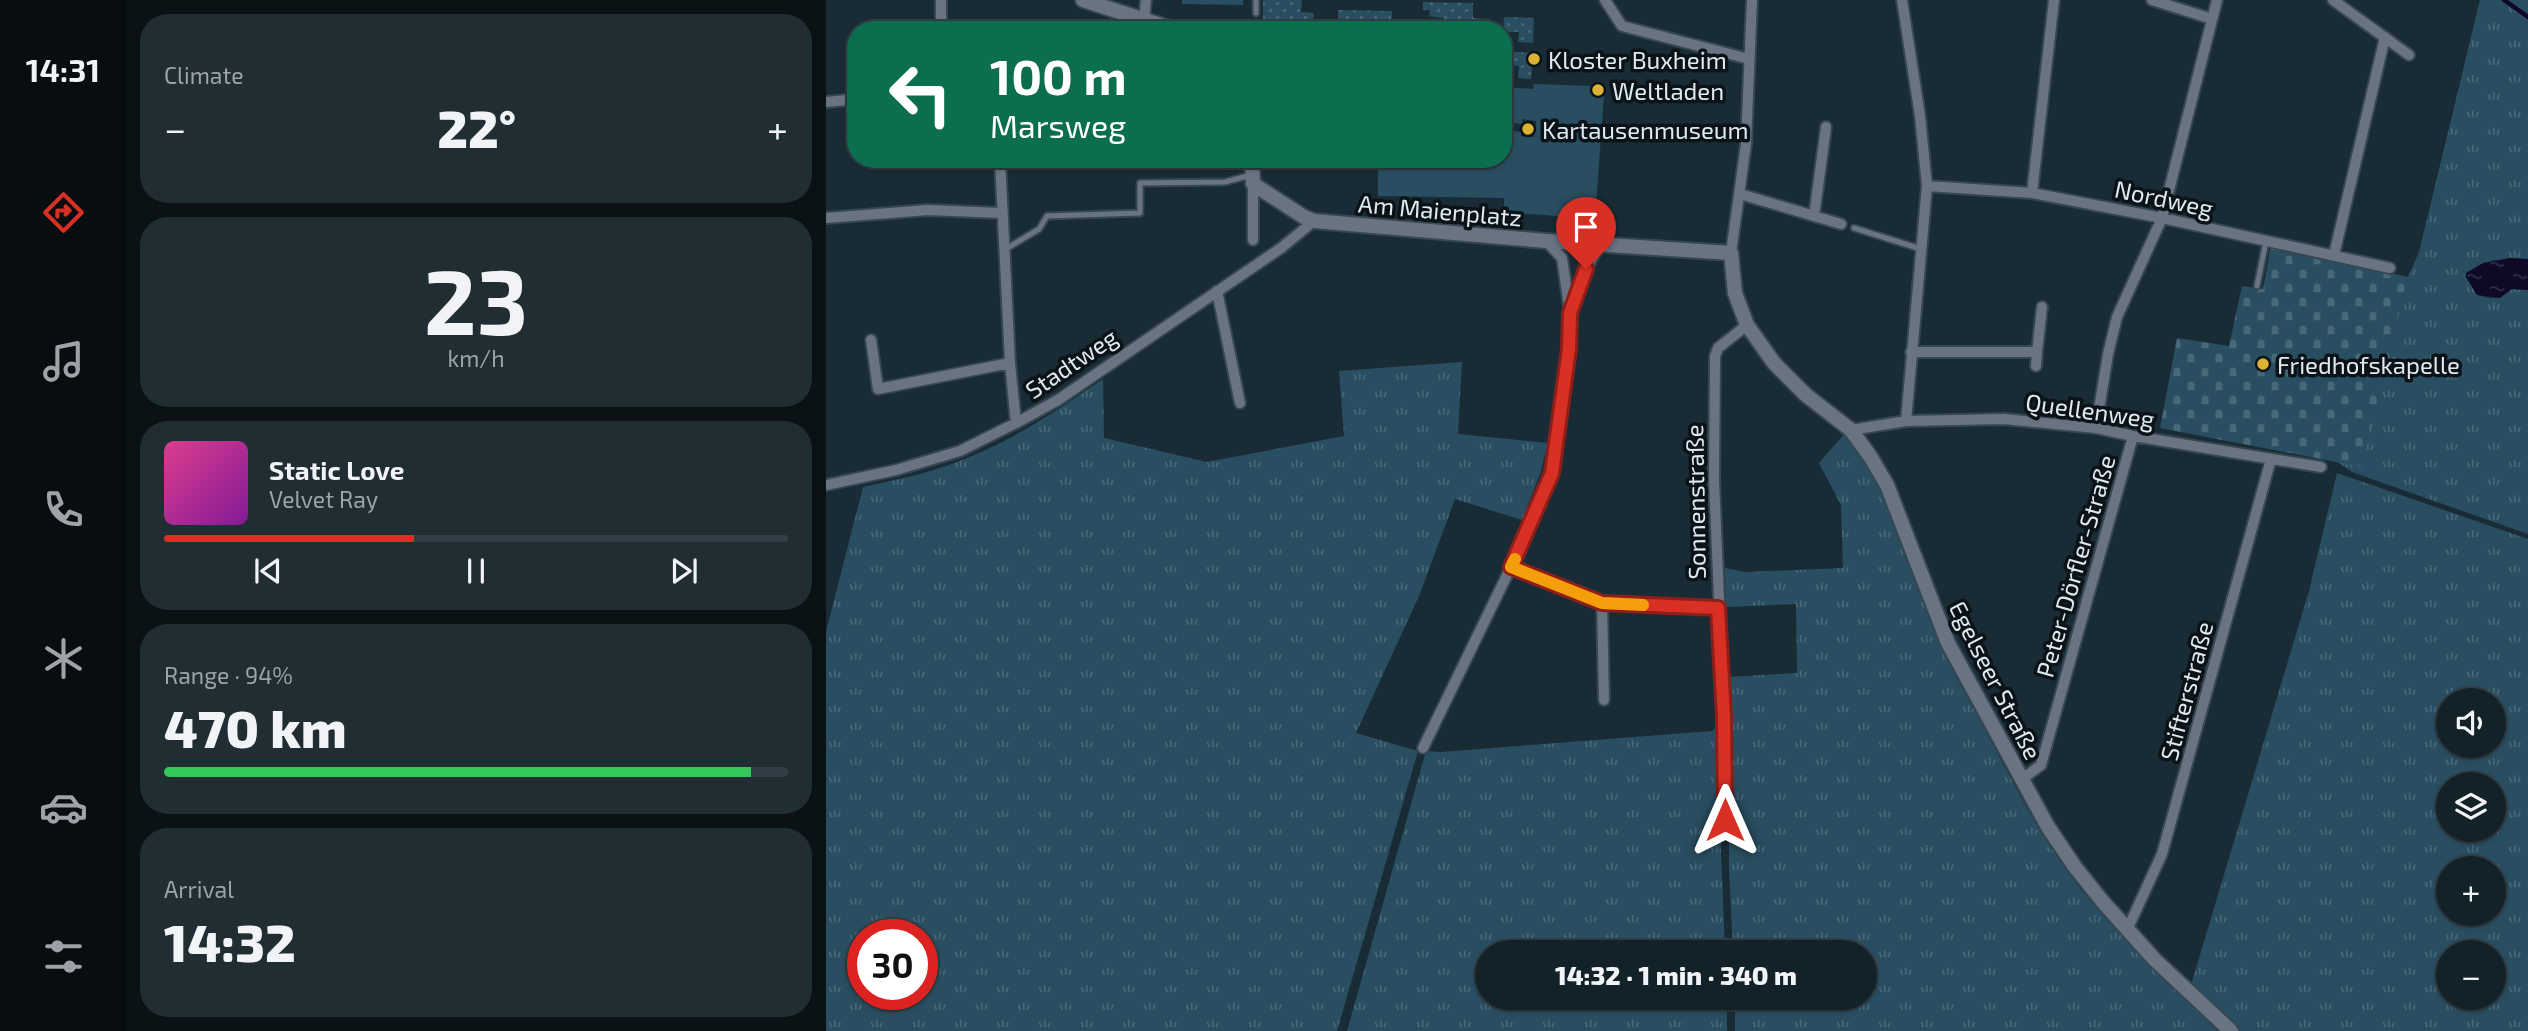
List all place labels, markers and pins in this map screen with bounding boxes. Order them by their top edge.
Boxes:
place label: Kloster Buxheim [1548,45,1727,74]
marker: Kloster Buxheim [1526,51,1542,67]
place label: Weltladen [1612,76,1724,105]
marker: Weltladen [1590,82,1606,98]
place label: Kartausenmuseum [1542,115,1749,144]
marker: Kartausenmuseum [1520,121,1536,137]
pin [1556,197,1616,269]
place label: Friedhofskapelle [2277,350,2460,379]
marker: Friedhofskapelle [2255,356,2271,372]

